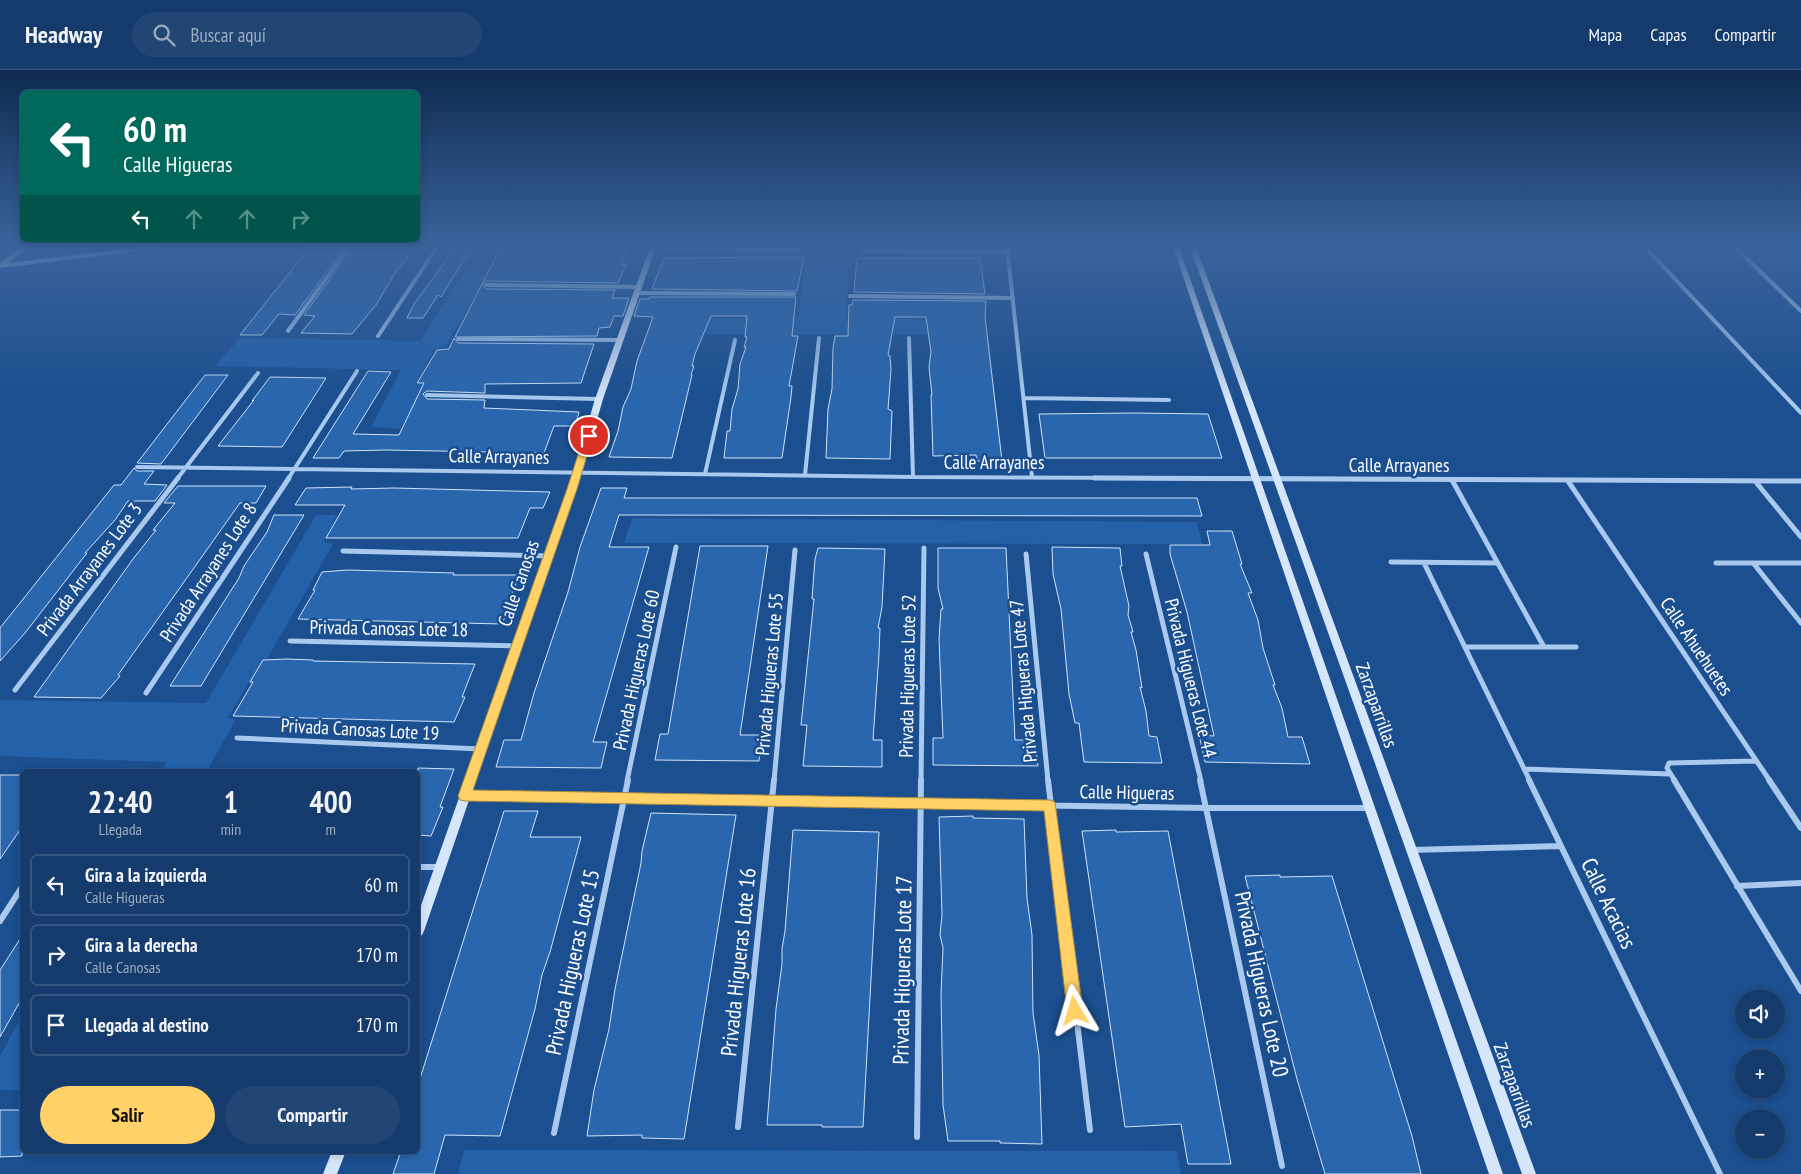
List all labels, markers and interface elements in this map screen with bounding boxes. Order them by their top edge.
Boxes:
search box [132,12,482,57]
text: Headway [25,19,102,50]
icon: search [150,21,178,49]
text: Buscar aquí [190,23,266,47]
text: Mapa [1589,23,1622,46]
text: Capas [1650,23,1687,46]
text: Compartir [1715,23,1776,46]
text: 60 m [123,106,187,152]
icon: left [40,110,105,175]
text: Calle Higueras [123,150,233,178]
icon: left [127,205,155,233]
icon: ahead [180,205,208,233]
icon: ahead [233,205,261,233]
icon: right [286,205,314,233]
pin [568,415,610,457]
icon: arrive [575,422,603,450]
street label: Calle Arrayanes [448,443,550,469]
street label: Calle Arrayanes [944,450,1044,474]
street label: Calle Arrayanes [1349,453,1449,477]
street label: Privada Arrayanes Lote 3 [31,498,147,640]
street label: Privada Arrayanes Lote 8 [154,498,262,646]
street label: Calle Canosas [492,537,544,629]
street label: Privada Higueras Lote 60 [607,588,665,752]
street label: Privada Higueras Lote 55 [750,592,788,756]
street label: Calle Ahuehuetes [1655,592,1739,700]
street label: Privada Higueras Lote 52 [894,594,920,758]
street label: Privada Higueras Lote 44 [1160,596,1223,761]
street label: Privada Higueras Lote 47 [1004,599,1042,763]
street label: Privada Canosas Lote 18 [310,615,468,641]
street label: Zarzaparrillas [1351,659,1403,751]
street label: Privada Canosas Lote 19 [280,713,440,745]
street label: Calle Higueras [1079,779,1175,805]
text: 22:40 [88,782,153,821]
text: 1 [224,782,238,821]
text: 400 [309,782,352,821]
text: Llegada [98,819,142,839]
text: min [220,819,241,839]
text: m [325,819,336,839]
street label: Calle Acacias [1575,853,1643,953]
text: Gira a la izquierda [85,863,207,887]
street label: Privada Higueras Lote 16 [714,866,762,1058]
street label: Privada Higueras Lote 15 [539,867,605,1057]
icon: left [42,871,70,899]
text: 60 m [365,873,398,897]
street label: Privada Higueras Lote 17 [886,875,918,1065]
text: Calle Higueras [85,887,165,907]
street label: Privada Higueras Lote 20 [1229,889,1295,1080]
text: Gira a la derecha [85,933,198,957]
icon: right [42,941,70,969]
text: 170 m [356,943,398,967]
text: Calle Canosas [85,957,161,977]
position arrow [1048,984,1100,1036]
map controls [1735,989,1785,1159]
button: sound [1735,989,1785,1039]
icon: arrive [42,1011,70,1039]
text: Llegada al destino [85,1013,209,1037]
text: 170 m [356,1013,398,1037]
street label: Zarzaparrillas [1489,1039,1541,1131]
button: + [1735,1049,1785,1099]
button: Salir [40,1086,215,1144]
button: Compartir [225,1086,400,1144]
button: − [1735,1109,1785,1159]

